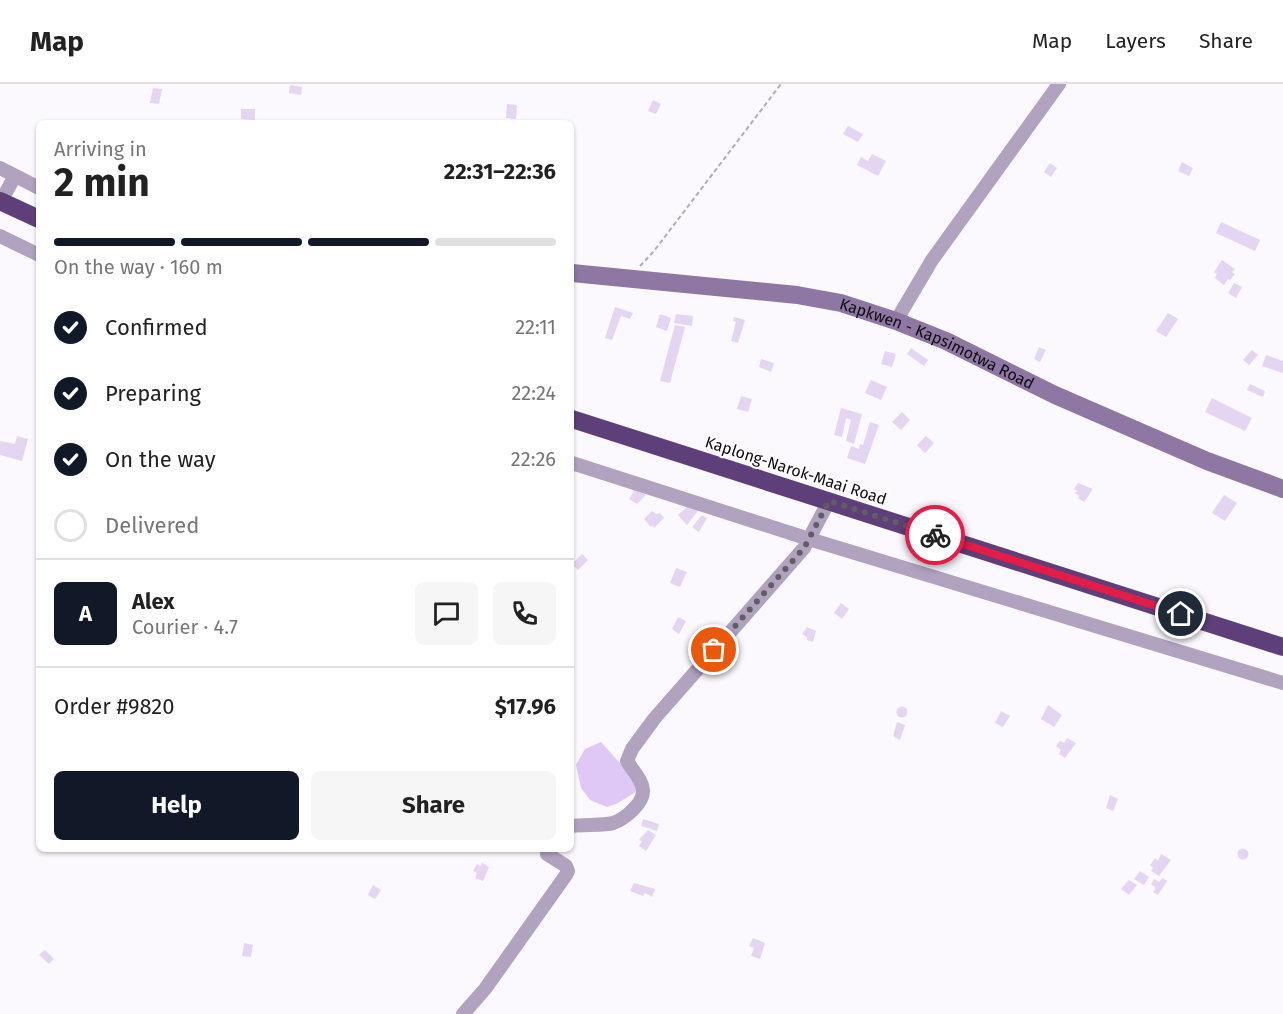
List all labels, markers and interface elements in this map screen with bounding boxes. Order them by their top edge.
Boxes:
text: Map [30,25,84,58]
text: Map [1032,28,1072,54]
text: Layers [1105,28,1166,54]
text: Share [1199,28,1253,54]
text: Arriving in [54,137,147,161]
text: 22:31–22:36 [444,158,556,185]
text: 2 min [54,160,150,206]
text: On the way · 160 m [54,255,223,279]
street label: Kapkwen - Kapsimotwa Road [837,294,1037,393]
icon: check [54,311,87,344]
text: Confirmed [105,314,208,341]
text: 22:11 [515,315,556,339]
icon: check [54,377,87,410]
text: Preparing [105,380,201,407]
text: 22:24 [511,381,556,405]
street label: Kaplong-Narok-Maai Road [703,432,889,509]
icon: check [54,443,87,476]
text: On the way [105,446,216,473]
text: 22:26 [511,447,556,471]
courier [905,505,965,565]
text: Delivered [105,512,200,539]
icon: bike [919,519,952,552]
button: chat [415,582,478,645]
button: phone [493,582,556,645]
text: Alex [132,588,175,615]
pin [1155,588,1206,639]
icon: home [1164,597,1197,630]
text: A [79,600,92,627]
text: Courier · 4.7 [132,615,238,639]
pin [688,624,739,675]
icon: bag [697,633,730,666]
text: Order #9820 [54,693,175,720]
text: $17.96 [495,693,556,720]
button: Help [54,771,299,840]
button: Share [311,771,556,840]

